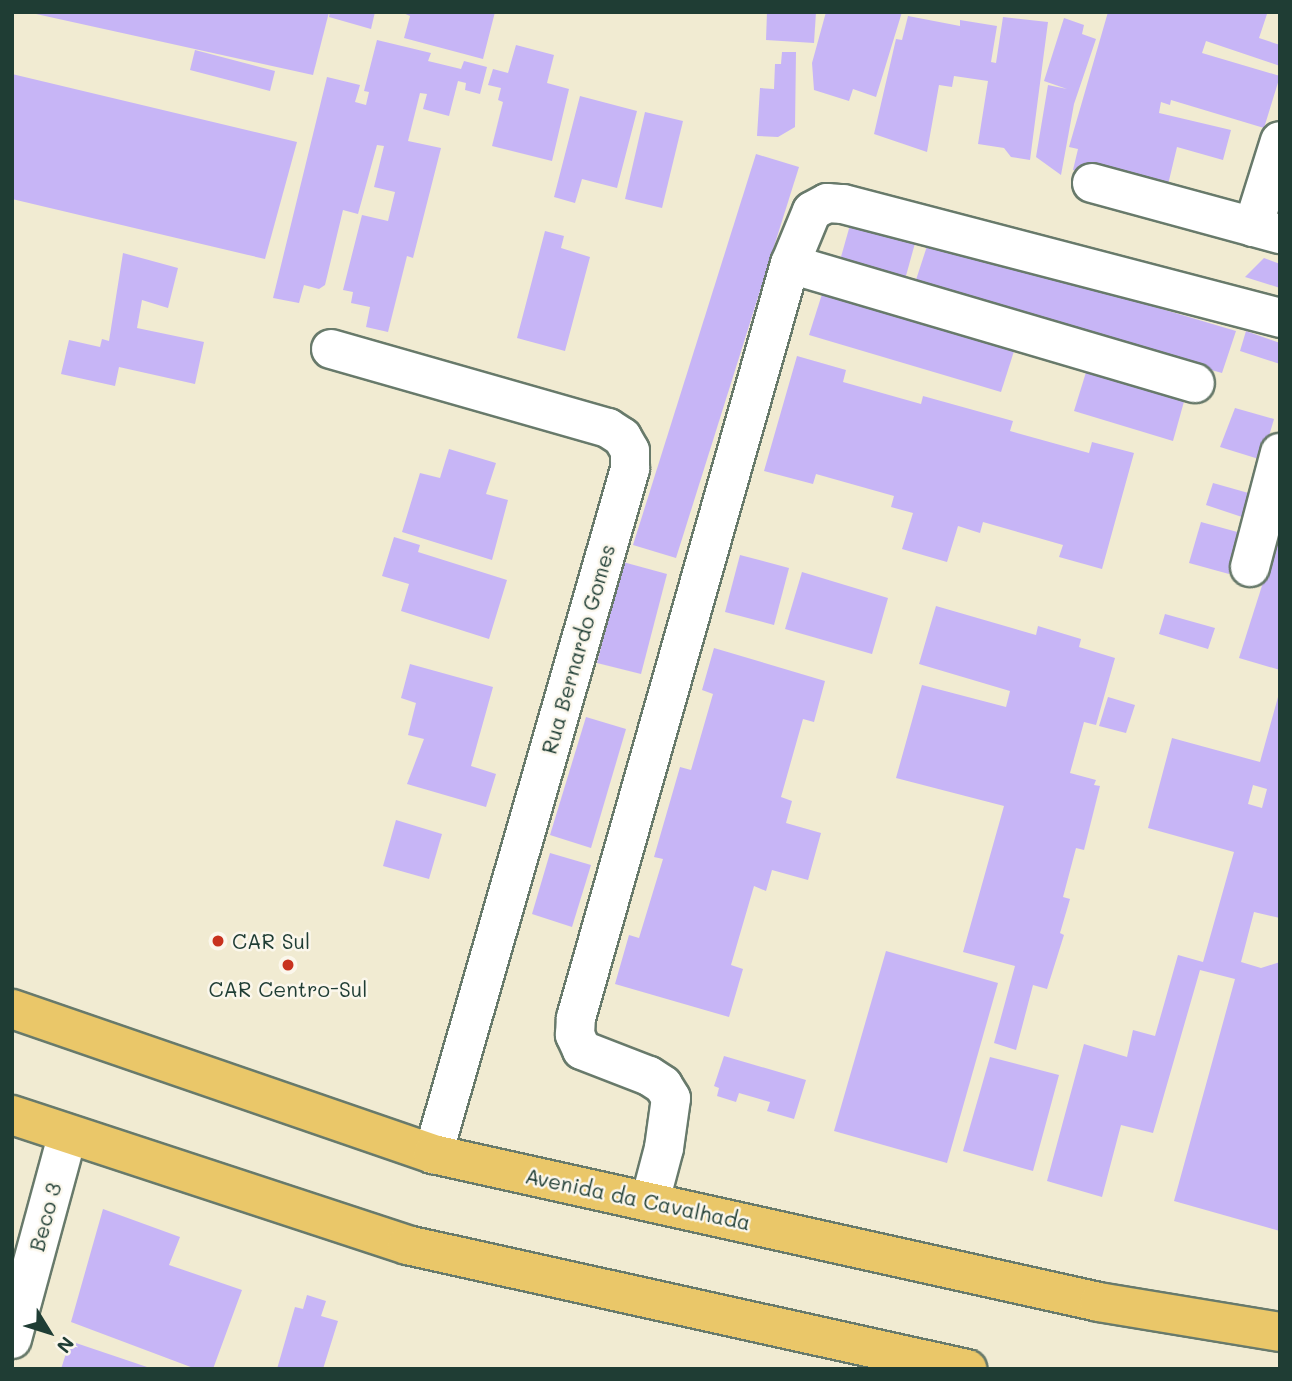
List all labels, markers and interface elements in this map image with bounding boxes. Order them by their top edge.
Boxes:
street label: Rua Bernardo Gomes [536,541,620,757]
place label: CAR Sul [232,928,310,954]
marker: CAR Sul [210,933,226,949]
marker: CAR Centro-Sul [280,957,296,973]
place label: CAR Centro-Sul [208,976,368,1002]
street label: Avenida da Cavalhada [523,1163,753,1235]
street label: Beco 3 [24,1180,66,1254]
north arrow [14,1297,84,1367]
text: N [52,1332,80,1359]

